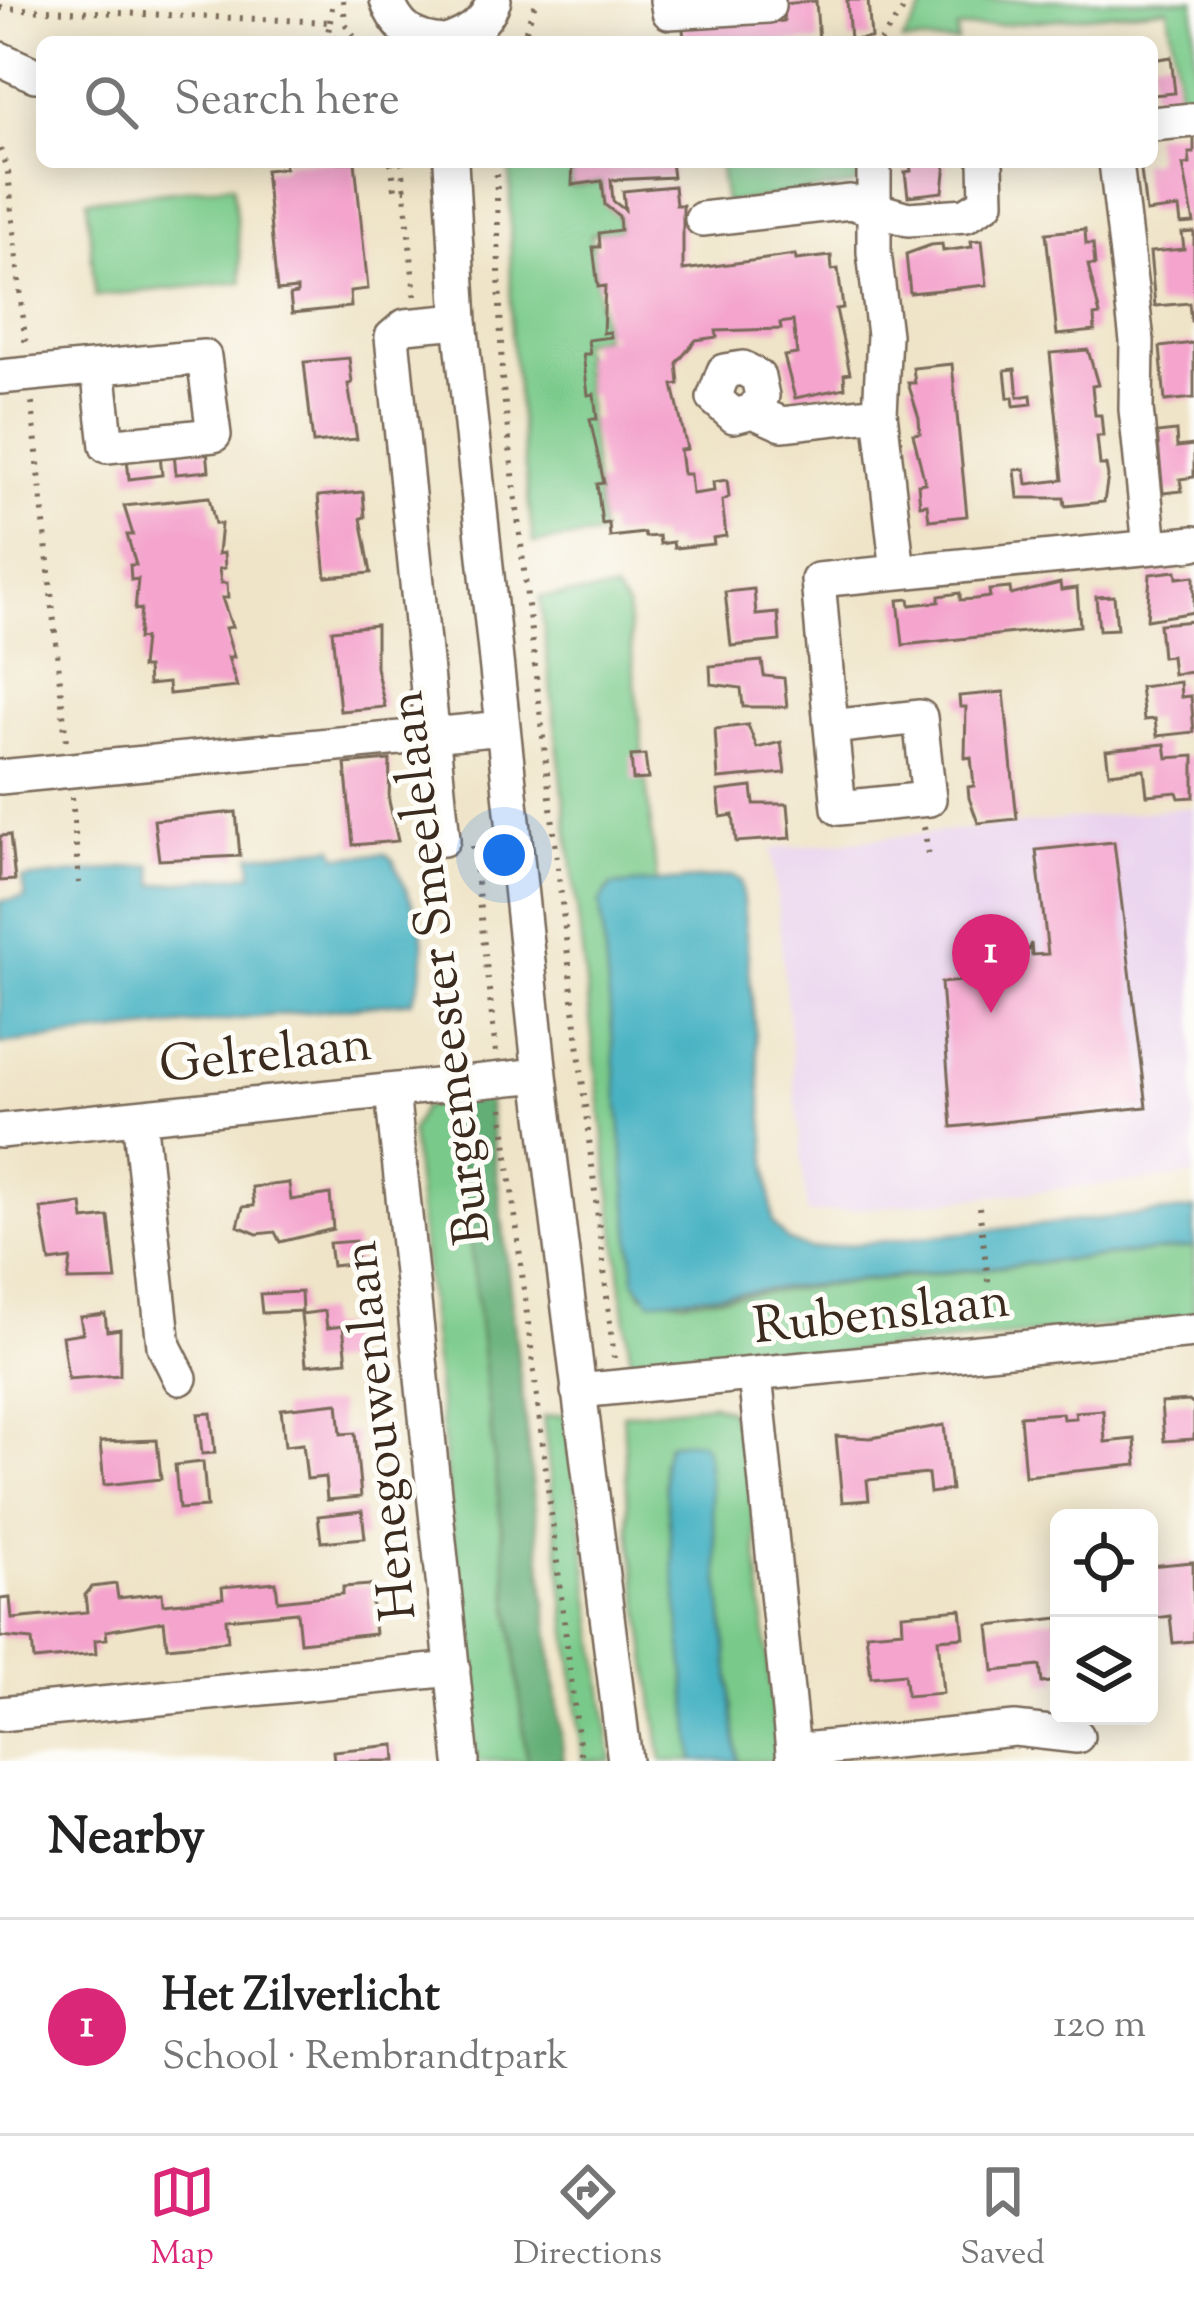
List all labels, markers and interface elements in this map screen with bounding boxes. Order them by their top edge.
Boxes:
search box [36,36,1158,168]
icon: search [78,69,144,135]
text: Search here [174,70,400,135]
street label: Burgemeester Smeelelaan [372,686,513,1248]
your location [474,825,534,885]
pin: 1 [952,914,1030,1013]
street label: Gelrelaan [156,1010,375,1105]
street label: Henegouwenlaan [326,1237,439,1624]
street label: Rubenslaan [750,1267,1013,1366]
map controls [1050,1509,1158,1725]
button: locate [1050,1509,1158,1617]
button: layers [1050,1617,1158,1725]
text: Nearby [48,1803,205,1876]
text: Het Zilverlicht [162,1966,440,2031]
text: 1 [80,1999,94,2055]
text: 120 m [1053,1999,1146,2055]
text: School · Rembrandtpark [162,2031,568,2087]
tab: Map [149,2159,215,2279]
tab: Directions [513,2159,662,2279]
tab: Saved [960,2159,1045,2279]

